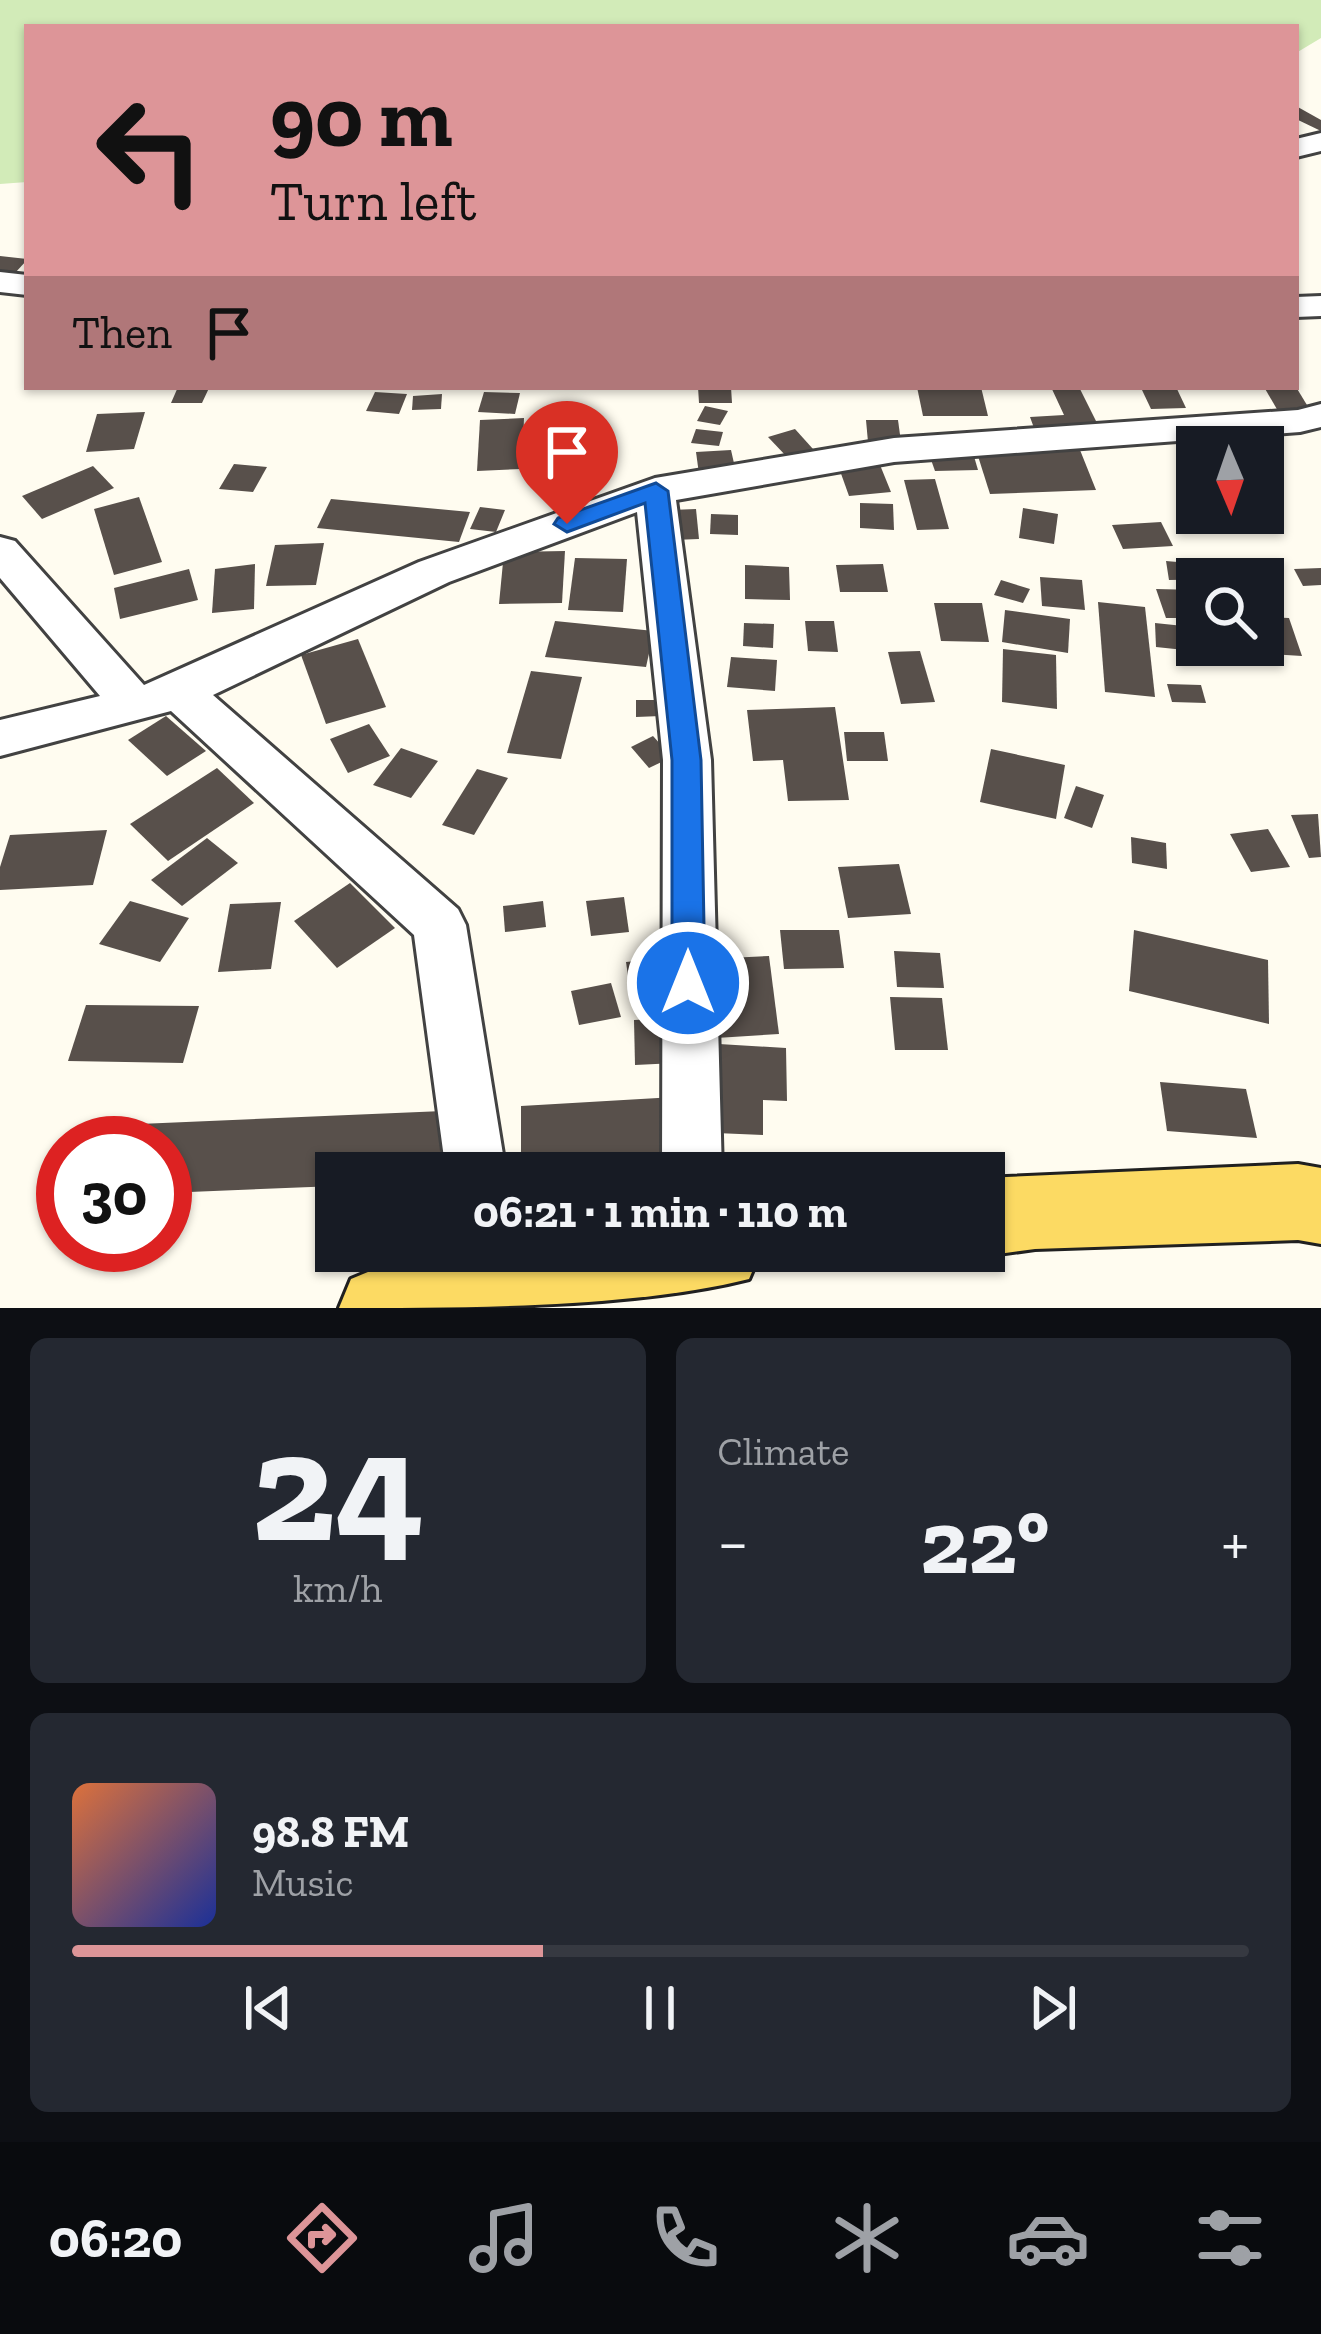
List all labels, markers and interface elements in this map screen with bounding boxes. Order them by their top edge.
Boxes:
text: 90 m [270,67,453,168]
icon: left [72,72,228,228]
text: Turn left [270,169,477,234]
icon: arrive [196,300,262,366]
text: Then [72,306,172,360]
pin [516,401,618,524]
icon: arrive [534,419,600,485]
north arrow [1176,426,1284,534]
map controls [1176,426,1284,666]
button: search [1176,558,1284,666]
position arrow [625,920,751,1046]
speed limit sign: 30 [36,1116,192,1272]
text: 06:21 · 1 min · 110 m [473,1185,847,1239]
text: 24 [251,1393,424,1580]
text: Climate [718,1428,849,1475]
text: 22° [920,1488,1049,1596]
text: − [718,1503,748,1582]
text: + [1221,1503,1249,1582]
text: km/h [293,1565,382,1612]
text: 98.8 FM [252,1805,409,1859]
text: Music [252,1859,354,1906]
icon: previous [235,1975,301,2041]
icon: pause [627,1975,693,2041]
icon: next [1020,1975,1086,2041]
icon: directions [280,2196,364,2280]
icon: music [462,2196,546,2280]
icon: phone [643,2196,727,2280]
icon: climate [825,2196,909,2280]
icon: car [1006,2196,1090,2280]
icon: filters [1188,2196,1272,2280]
text: 06:20 [49,2206,182,2271]

